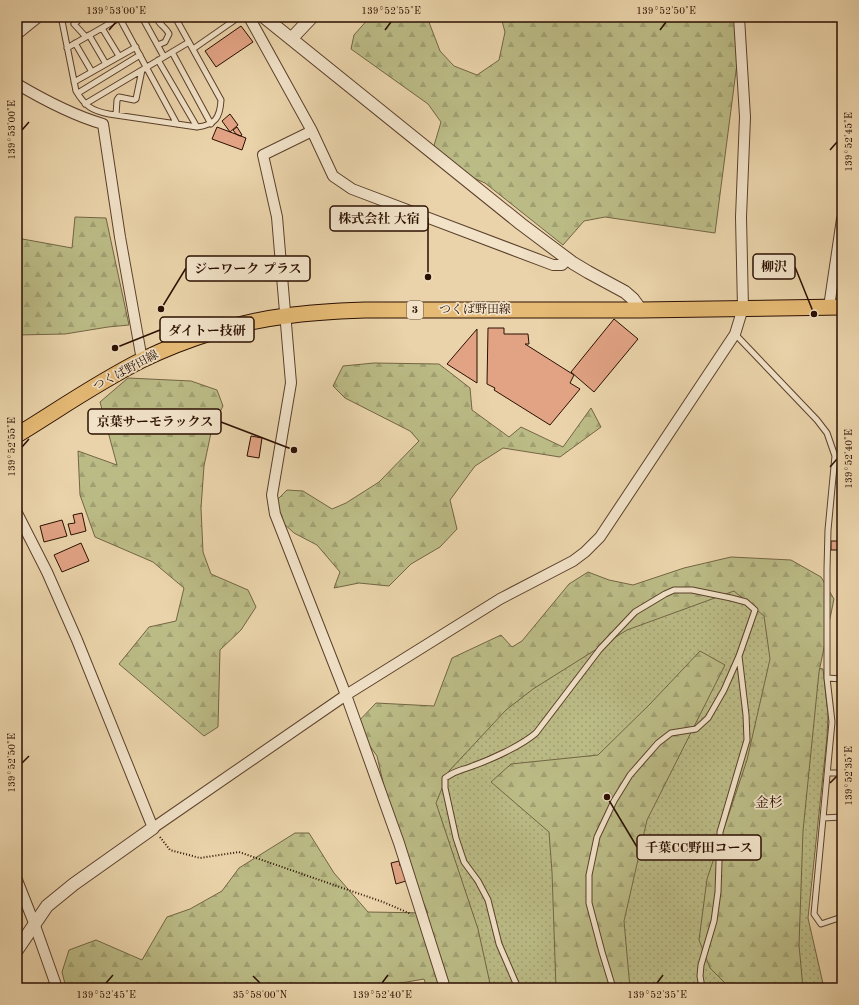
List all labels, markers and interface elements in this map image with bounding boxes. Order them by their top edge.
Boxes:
text: 139°53'00"E [86,6,146,16]
text: 139°52'55"E [361,6,421,16]
text: 139°52'50"E [636,6,696,16]
text: 139°53'00"E [7,100,17,160]
text: 139°52'45"E [844,112,854,172]
callout: 株式会社 大宿 [330,206,428,231]
text: 株式会社 大宿 [338,211,420,226]
callout: 柳沢 [753,254,795,279]
callout: ジーワーク プラス [186,256,310,281]
text: 柳沢 [761,259,787,274]
text: ジーワーク プラス [194,262,302,276]
road number: 3 [407,301,423,319]
street label: つくば野田線 [439,302,511,316]
callout: ダイトー技研 [160,317,254,342]
text: ダイトー技研 [168,323,246,338]
street label: つくば野田線 [90,347,161,393]
callout: 京葉サーモラックス [88,409,221,434]
text: 京葉サーモラックス [97,414,213,429]
text: 139°52'55"E [7,417,17,477]
text: 139°52'40"E [844,429,854,489]
text: 139°52'50"E [7,733,17,793]
text: 139°52'35"E [844,746,854,806]
district label: 金杉 [755,795,783,810]
callout: 千葉CC野田コース [637,835,761,860]
text: 千葉CC野田コース [645,840,753,855]
text: 139°52'45"E [76,990,136,1000]
text: 35°58'00"N [233,990,288,1000]
text: 139°52'40"E [352,990,412,1000]
text: 139°52'35"E [627,990,687,1000]

